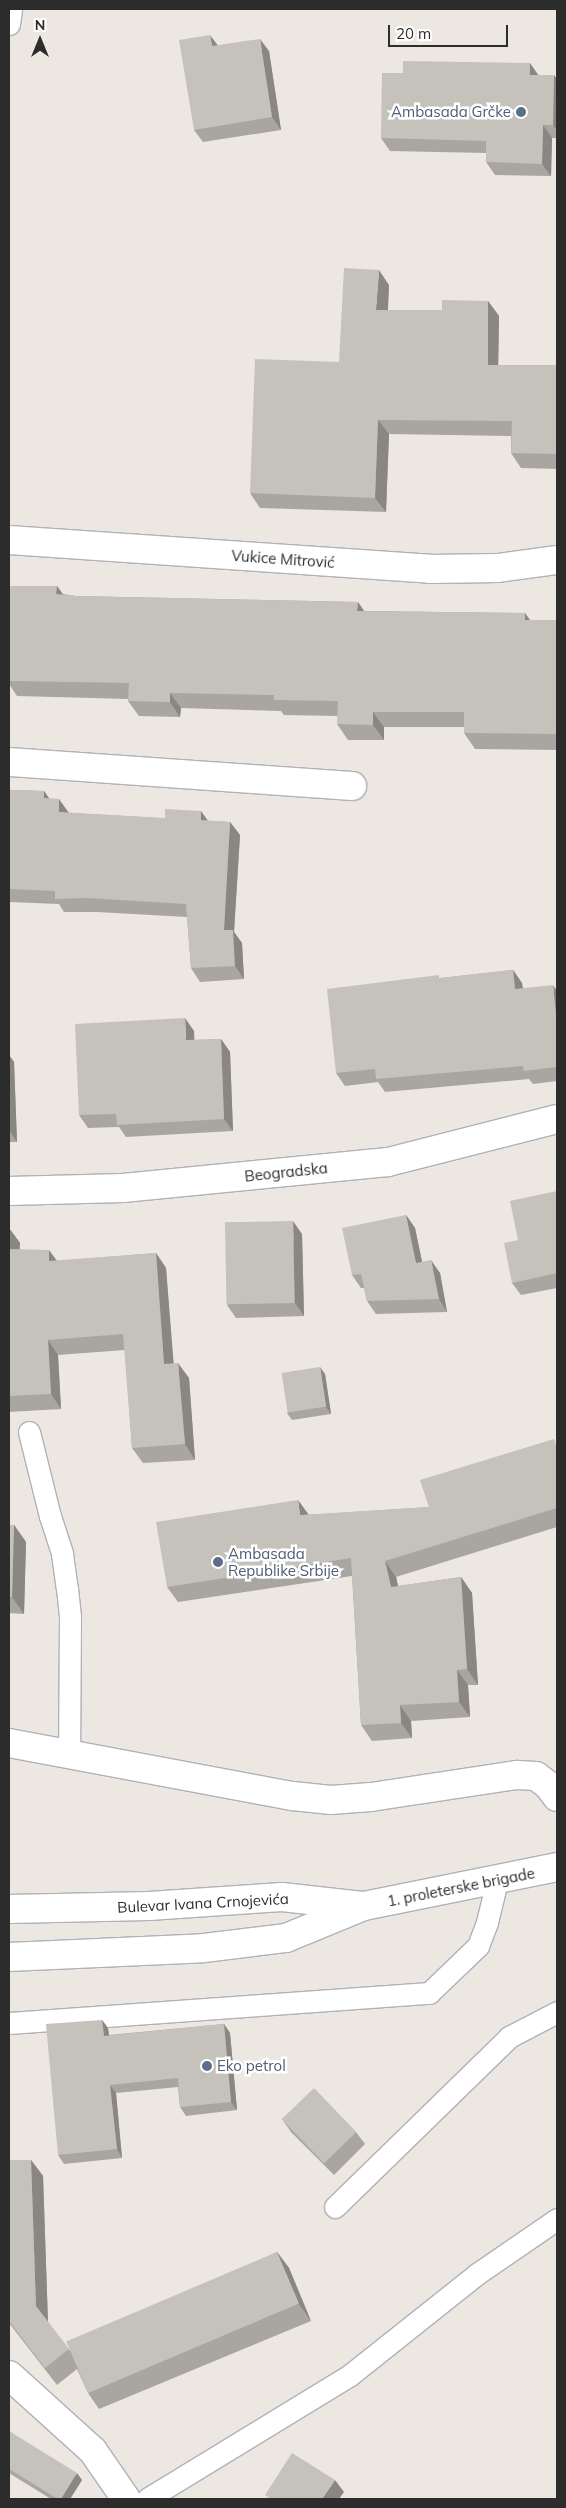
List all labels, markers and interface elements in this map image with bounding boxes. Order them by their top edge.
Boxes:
north arrow [15,15,65,65]
scale bar [391,15,511,47]
text: N [35,16,45,34]
text: 20 m [396,24,431,43]
place label: Ambasada Grčke [391,103,511,121]
marker: Ambasada Grčke [515,106,527,118]
street label: Vukice Mitrović [231,546,335,572]
street label: Beogradska [244,1159,328,1185]
place label: Ambasada Republike Srbije [228,1544,339,1579]
marker: Ambasada Republike Srbije [212,1556,224,1568]
street label: 1. proleterske brigade [386,1864,536,1910]
street label: Bulevar Ivana Crnojevića [117,1890,289,1916]
place label: Eko petrol [217,2057,286,2075]
marker: Eko petrol [201,2060,213,2072]

